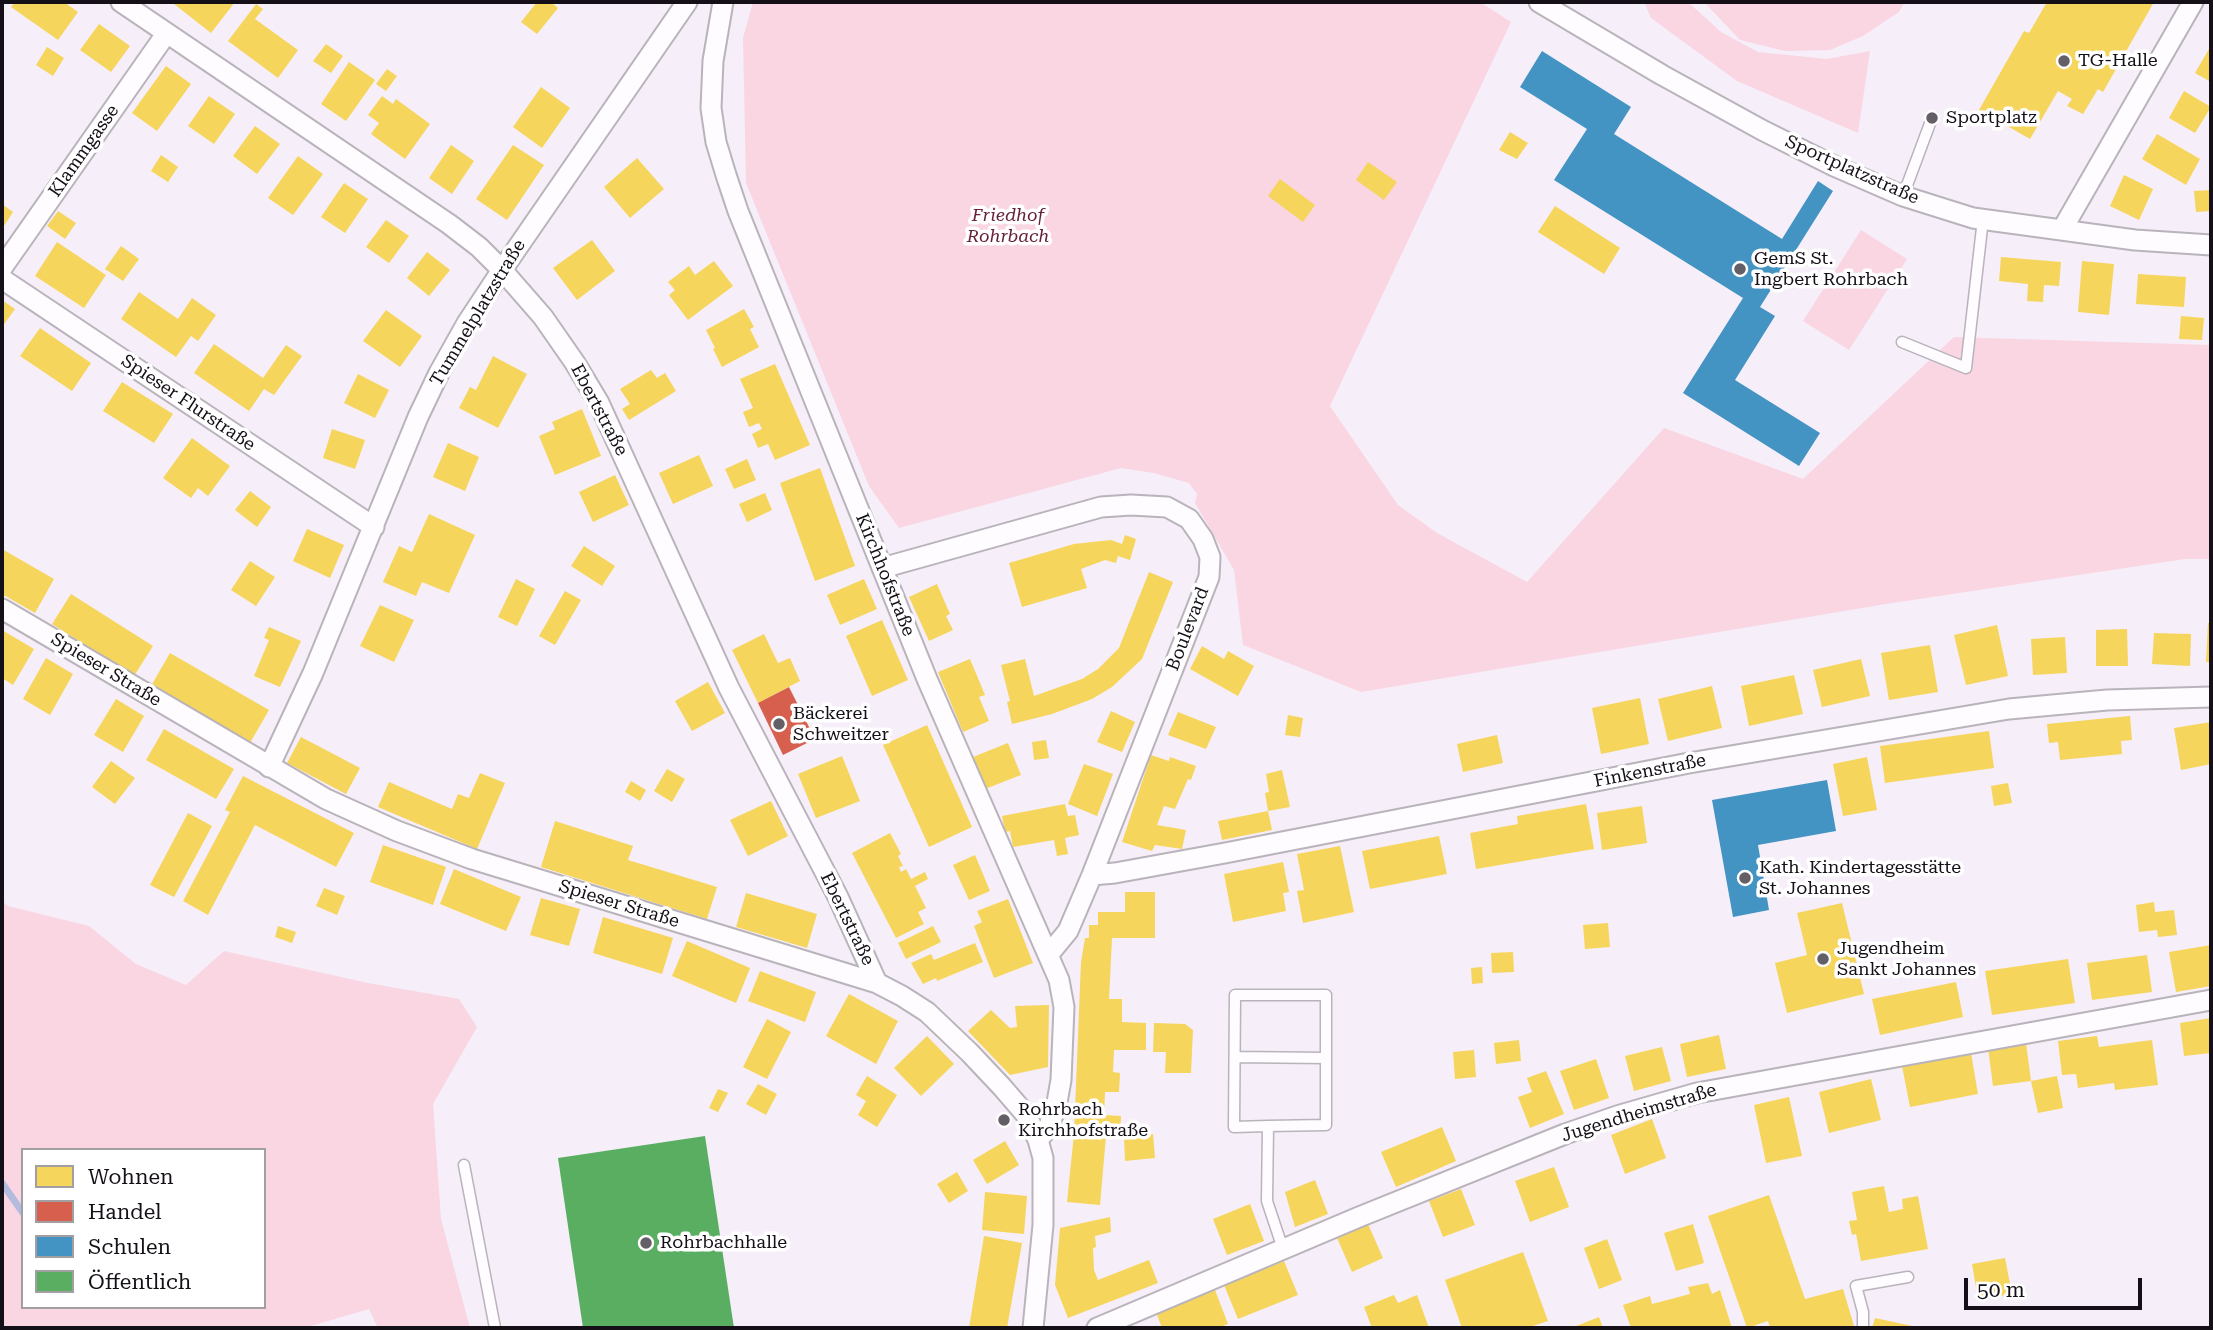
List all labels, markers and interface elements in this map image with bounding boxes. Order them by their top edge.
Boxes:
place label: TG-Halle [2078,50,2158,72]
marker: TG-Halle [2056,53,2072,69]
street label: Klammgasse [44,101,124,201]
place label: Sportplatz [1946,107,2037,129]
marker: Sportplatz [1924,110,1940,126]
street label: Sportplatzstraße [1782,131,1922,209]
park label: Friedhof Rohrbach [967,205,1049,248]
street label: Tummelplatzstraße [426,236,530,390]
place label: GemS St. Ingbert Rohrbach [1754,248,1908,290]
marker: GemS St. Ingbert Rohrbach [1732,261,1748,277]
street label: Spieser Flurstraße [117,350,259,456]
street label: Ebertstraße [566,360,632,460]
street label: Kirchhofstraße [851,511,919,639]
street label: Boulevard [1162,584,1214,674]
street label: Spieser Straße [47,629,165,711]
place label: Bäckerei Schweitzer [793,703,889,746]
marker: Bäckerei Schweitzer [771,716,787,732]
street label: Finkenstraße [1592,750,1708,792]
place label: Kath. Kindertagesstätte St. Johannes [1759,857,1961,900]
street label: Ebertstraße [815,869,879,969]
marker: Kath. Kindertagesstätte St. Johannes [1737,870,1753,886]
street label: Spieser Straße [556,875,682,933]
place label: Jugendheim Sankt Johannes [1837,938,1976,981]
marker: Jugendheim Sankt Johannes [1815,951,1831,967]
street label: Jugendheimstraße [1559,1079,1719,1147]
place label: Rohrbach Kirchhofstraße [1018,1099,1148,1142]
marker: Rohrbach Kirchhofstraße [996,1112,1012,1128]
legend [21,1148,266,1309]
text: Wohnen [88,1165,174,1189]
text: Handel [88,1200,161,1224]
place label: Rohrbachhalle [660,1232,787,1254]
text: Schulen [88,1235,171,1259]
marker: Rohrbachhalle [638,1235,654,1251]
scale bar [1968,1264,2146,1308]
text: Öffentlich [88,1270,191,1294]
text: 50 m [1977,1278,2025,1302]

